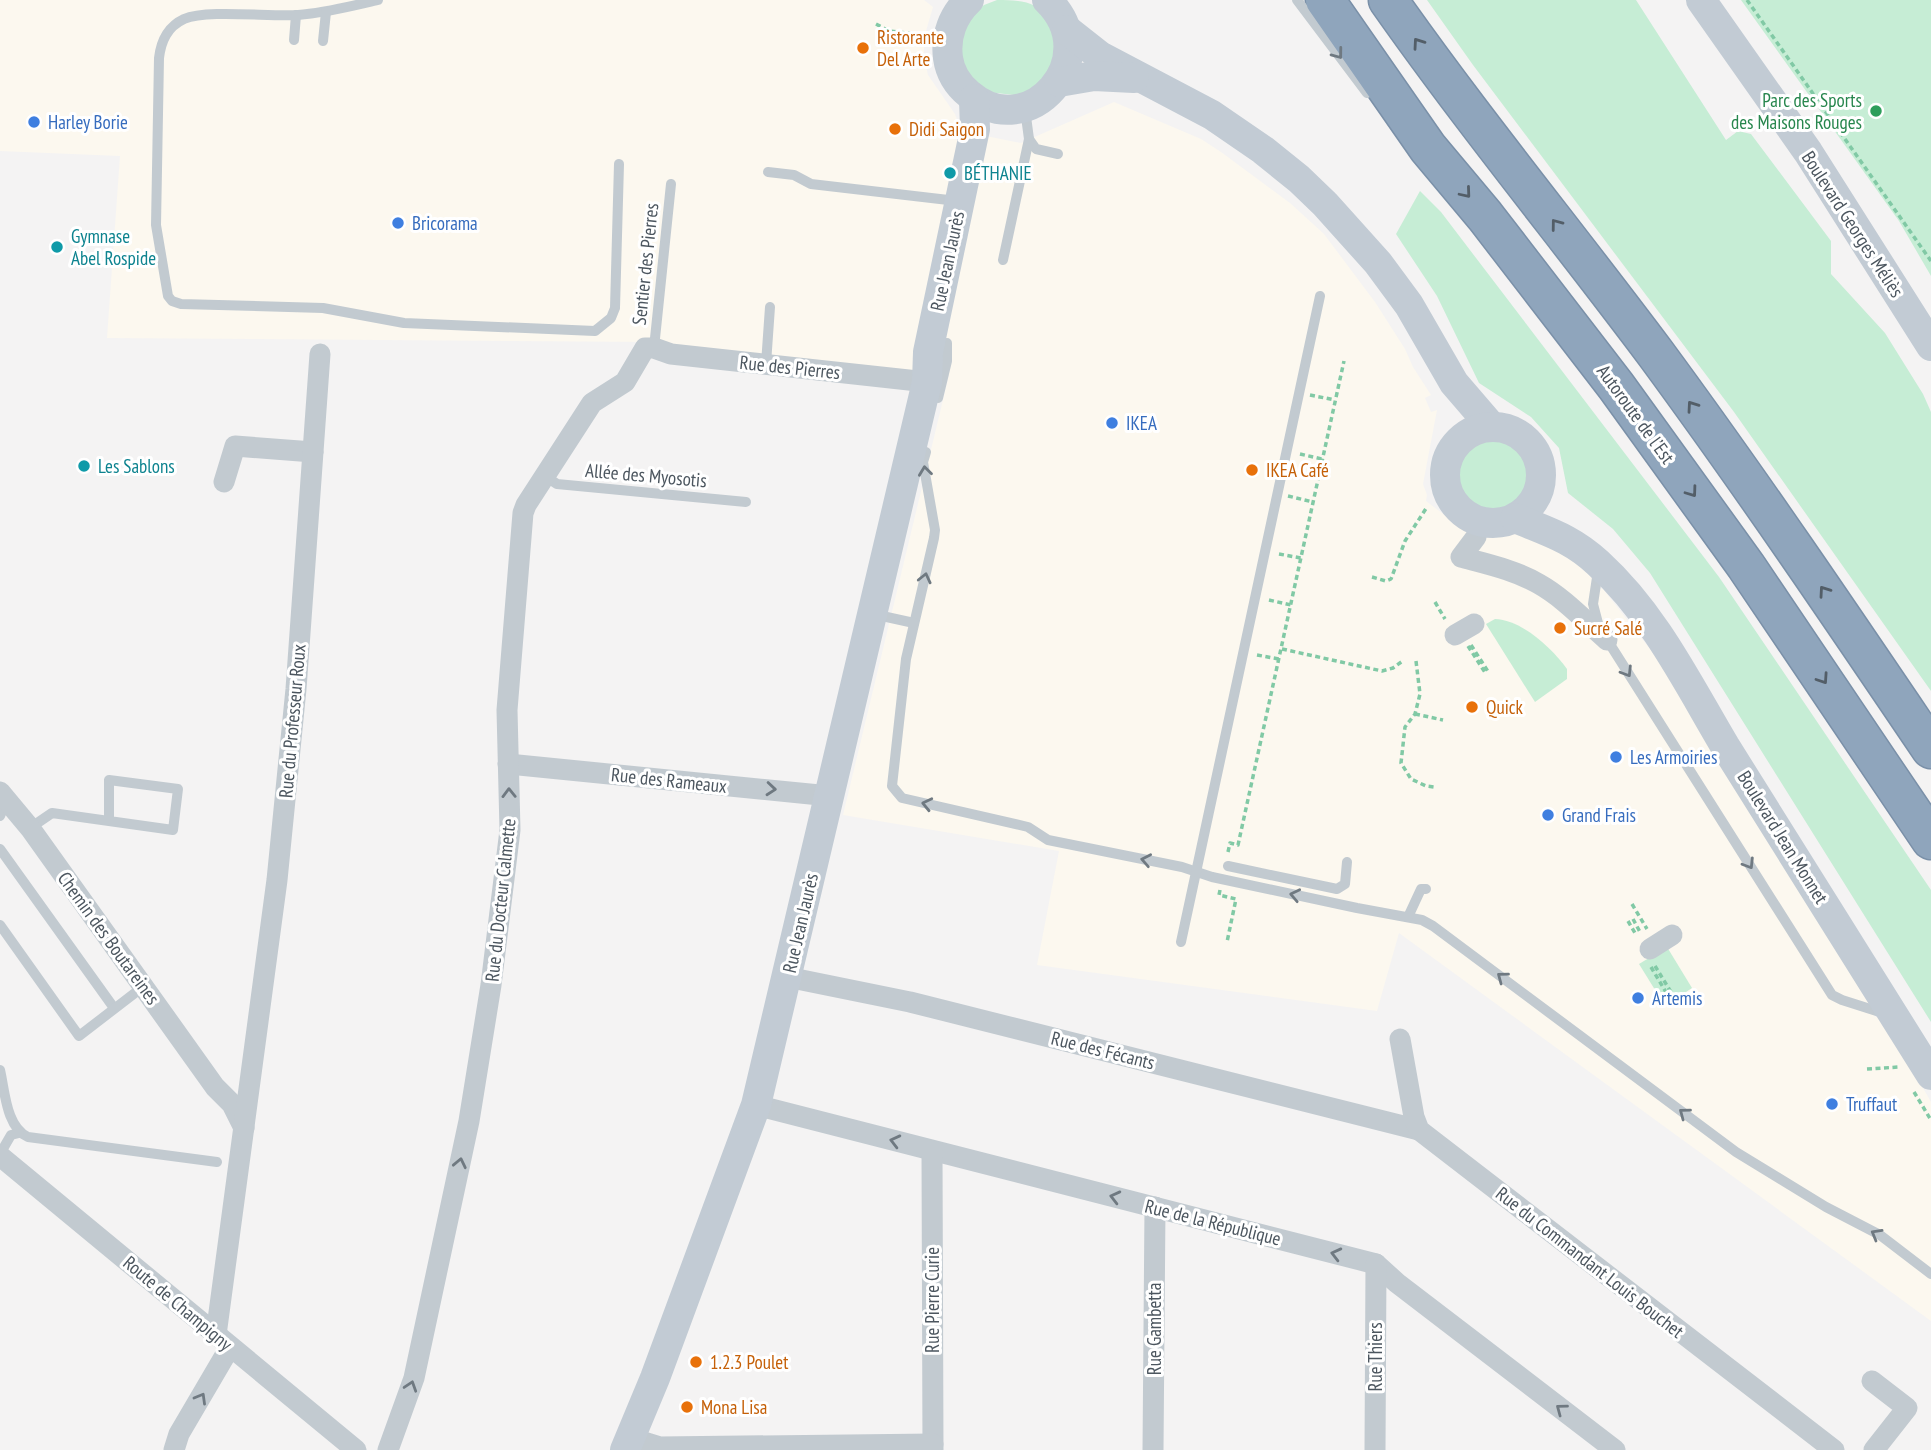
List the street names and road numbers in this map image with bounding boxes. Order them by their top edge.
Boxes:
street label: Boulevard Georges Méliès [1797,146,1909,302]
street label: Sentier des Pierres [627,202,663,326]
street label: Rue Jean Jaurès [925,209,969,313]
street label: Rue des Pierres [739,350,841,384]
street label: Autoroute de l’Est [1592,360,1680,469]
street label: Allée des Myosotis [584,458,708,492]
street label: Rue du Professeur Roux [273,643,311,799]
street label: Rue des Rameaux [610,762,728,798]
street label: Boulevard Jean Monnet [1732,766,1834,909]
street label: Rue du Docteur Calmette [479,817,521,983]
street label: Chemin des Boutareines [53,867,165,1009]
street label: Rue Jean Jaurès [777,871,823,975]
street label: Rue des Fécants [1049,1026,1157,1074]
street label: Rue du Commandant Louis Bouchet [1491,1181,1689,1343]
street label: Rue de la République [1143,1194,1284,1251]
street label: Rue Pierre Curie [920,1247,944,1353]
street label: Route de Champigny [119,1250,238,1356]
street label: Rue Gambetta [1142,1283,1166,1375]
street label: Rue Thiers [1363,1322,1387,1392]

